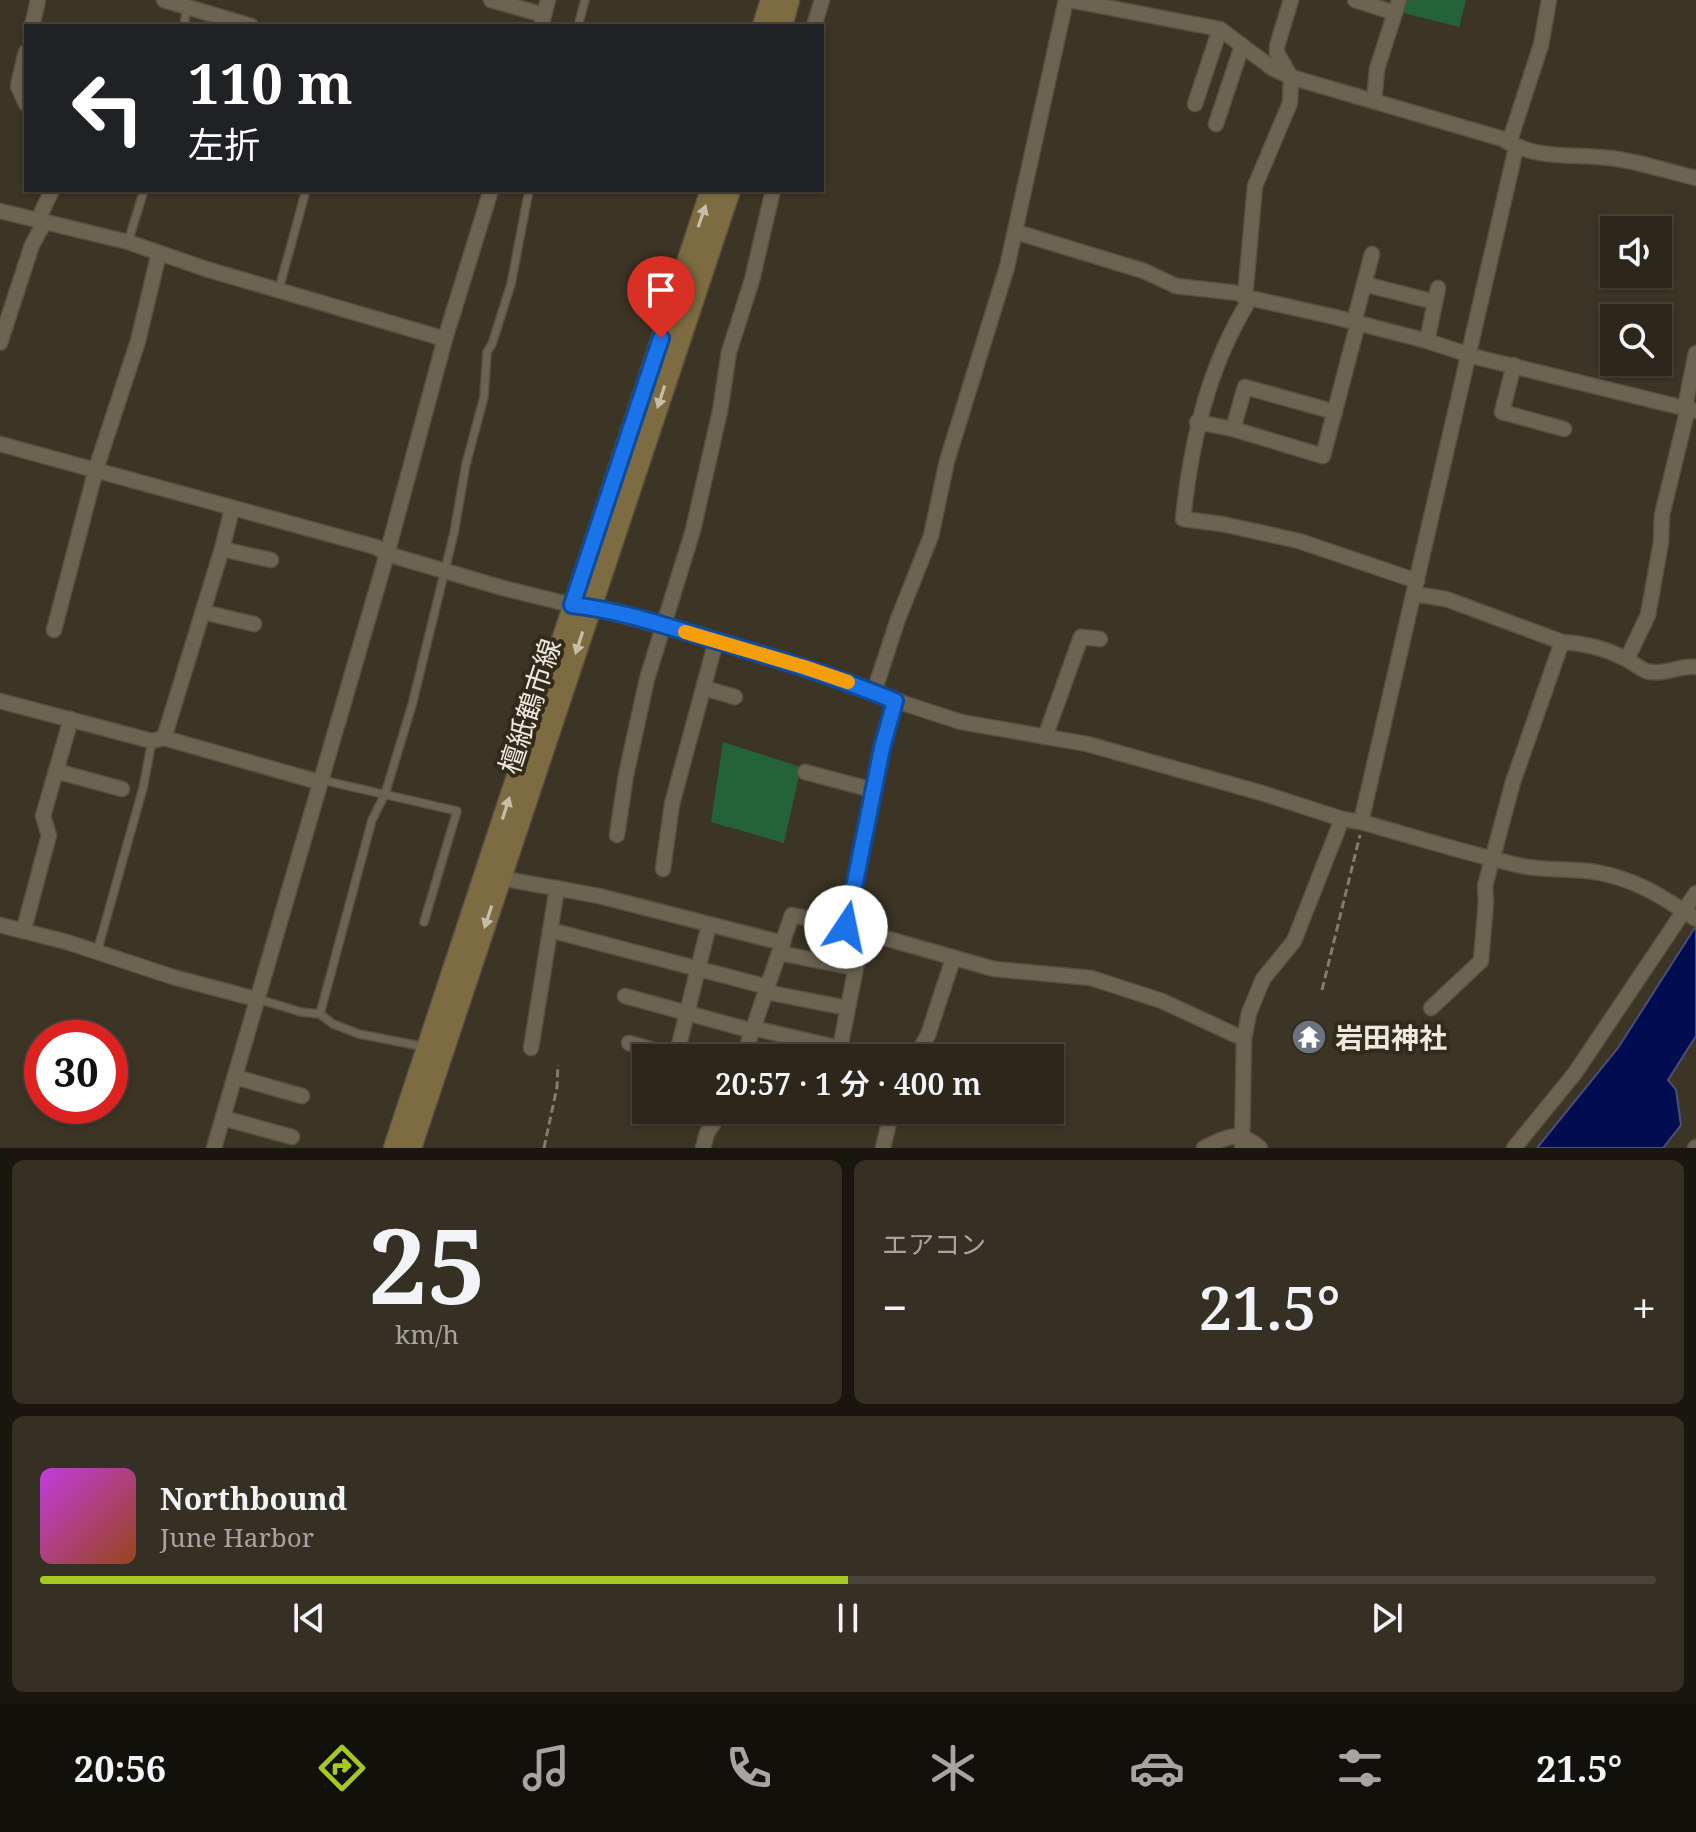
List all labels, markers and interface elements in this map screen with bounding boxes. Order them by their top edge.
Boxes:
text: 110 m [188,44,353,120]
icon: left [56,56,160,160]
text: 左折 [188,120,260,169]
one-way arrow [697,204,709,228]
map controls [1600,216,1672,376]
button: sound [1600,216,1672,288]
pin [627,256,695,338]
icon: arrive [639,268,683,312]
button: search [1600,304,1672,376]
one-way arrow [655,385,667,409]
one-way arrow [572,632,584,656]
street label: 檀紙鶴市線 [489,634,569,778]
one-way arrow [500,796,512,820]
position arrow [804,885,888,969]
one-way arrow [482,905,494,929]
temple icon: 岩田神社 [1290,1018,1328,1056]
place label: 岩田神社 [1335,1018,1447,1056]
speed limit sign: 30 [24,1020,128,1124]
text: 20:57 · 1 分 · 400 m [715,1063,981,1104]
text: 25 [368,1193,486,1334]
text: エアコン [882,1226,986,1262]
text: 21.5° [1198,1266,1340,1348]
text: − [882,1277,907,1337]
text: + [1631,1277,1656,1337]
text: km/h [395,1316,459,1352]
text: Northbound [160,1478,347,1519]
text: June Harbor [160,1519,314,1555]
icon: previous [287,1596,331,1640]
icon: pause [826,1596,870,1640]
icon: next [1365,1596,1409,1640]
icon: directions [314,1740,370,1796]
icon: music [518,1740,574,1796]
icon: phone [721,1740,777,1796]
icon: climate [925,1740,981,1796]
icon: car [1129,1740,1185,1796]
icon: filters [1332,1740,1388,1796]
text: 20:56 [74,1744,166,1793]
text: 21.5° [1536,1744,1622,1793]

